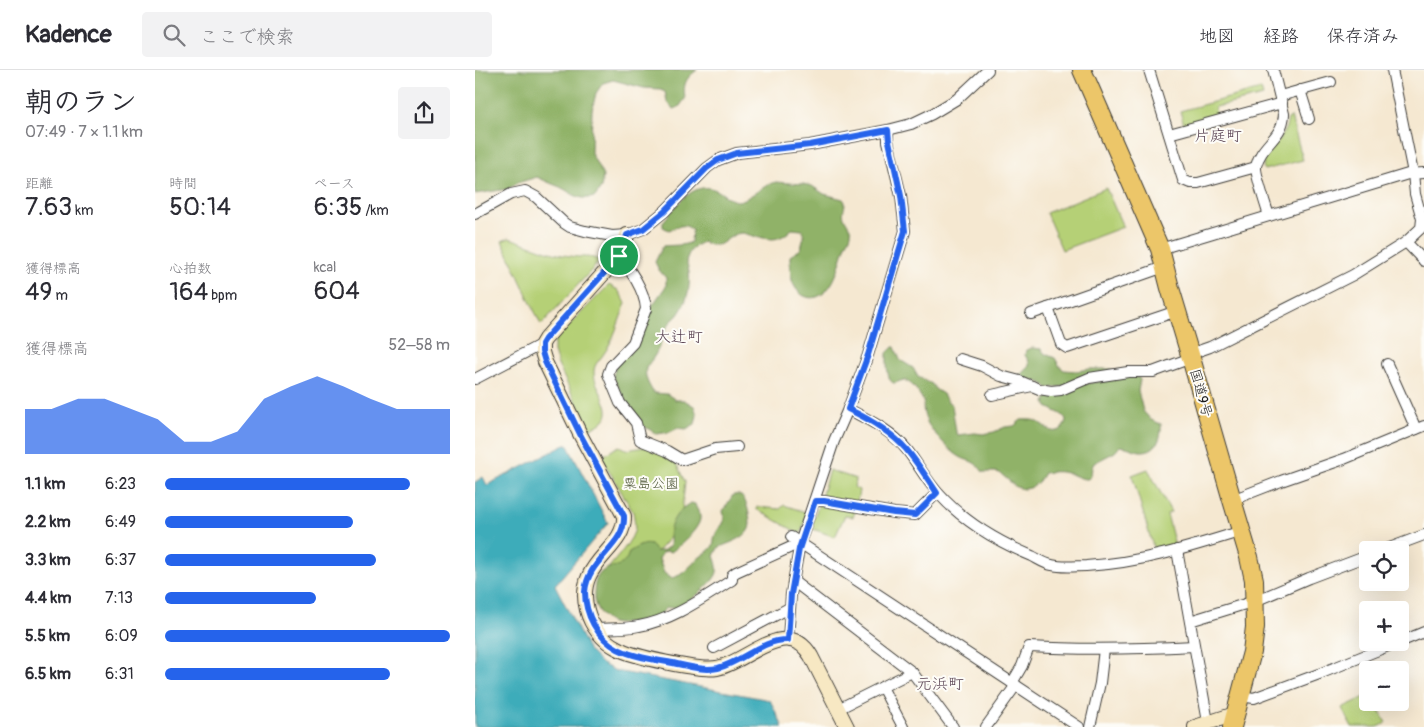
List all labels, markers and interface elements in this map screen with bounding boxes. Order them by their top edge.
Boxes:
search box [142,12,492,57]
text: Kadence [25,20,112,49]
icon: search [160,21,188,49]
text: ここで検索 [200,25,295,49]
text: 地図 [1199,25,1235,48]
text: 経路 [1263,25,1299,48]
text: 保存済み [1327,25,1399,48]
text: 朝のラン [25,85,137,120]
button: share [398,87,450,139]
text: 07:49 · 7 × 1.1 km [25,122,143,142]
district label: 片庭町 [1194,126,1242,146]
text: 距離 [25,175,53,192]
text: 時間 [169,175,197,192]
text: ペース [314,175,355,192]
text: 7.63 [25,192,72,223]
text: 50:14 [169,192,231,223]
text: 6:35 [314,192,362,223]
text: km [72,202,94,219]
text: /km [362,202,389,219]
pin [598,235,640,277]
icon: arrive [605,242,633,270]
text: kcal [314,259,336,276]
text: 獲得標高 [25,260,81,277]
text: 心拍数 [169,260,211,277]
text: 604 [314,276,360,307]
text: 49 [25,277,52,308]
text: 164 [169,277,208,308]
text: m [52,287,68,304]
text: bpm [208,287,237,304]
district label: 大辻町 [655,327,703,347]
text: 52–58 m [389,335,450,355]
text: 獲得標高 [25,339,89,359]
street label: 国道9号 [1186,367,1216,419]
text: 1.1 km [25,474,65,494]
text: 6:23 [105,474,136,494]
park label: 粟島公園 [623,475,679,492]
text: 2.2 km [25,512,71,532]
text: 6:49 [105,512,136,532]
map controls [1359,541,1409,711]
button: locate [1359,541,1409,591]
text: 3.3 km [25,550,71,570]
text: 6:37 [105,550,136,570]
text: 4.4 km [25,588,71,608]
text: 7:13 [105,588,133,608]
button: + [1359,601,1409,651]
text: 5.5 km [25,626,70,646]
text: 6:09 [105,626,138,646]
button: − [1359,661,1409,711]
text: 6.5 km [25,664,71,684]
text: 6:31 [105,664,134,684]
district label: 元浜町 [916,674,964,694]

